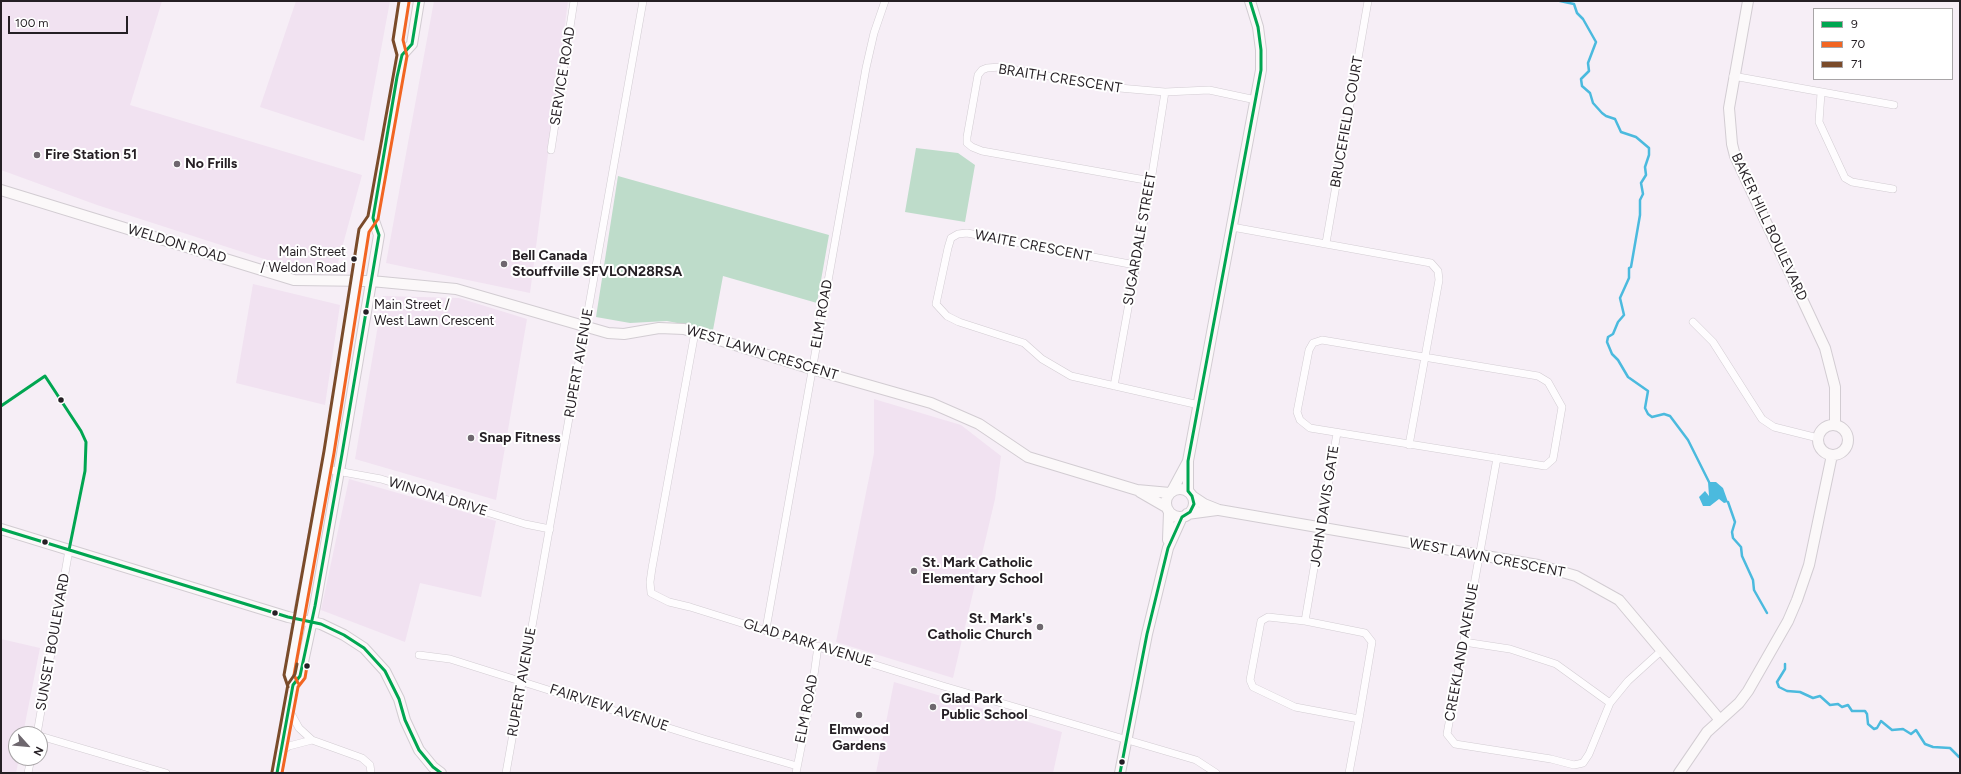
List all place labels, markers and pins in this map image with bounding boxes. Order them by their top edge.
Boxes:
place label: Fire Station 51 [45,147,137,163]
marker: Fire Station 51 [32,150,42,160]
place label: No Frills [185,156,237,172]
marker: No Frills [172,159,182,169]
place label: Main Street / Weldon Road [260,244,346,275]
place label: Bell Canada Stouffville SFVLON28RSA [512,248,682,280]
marker: Main Street / Weldon Road [349,254,359,264]
marker: Bell Canada Stouffville SFVLON28RSA [499,259,509,269]
place label: Main Street / West Lawn Crescent [374,297,494,328]
marker: Main Street / West Lawn Crescent [361,307,371,317]
unlabelled marker [56,395,66,405]
place label: Snap Fitness [479,430,560,446]
marker: Snap Fitness [466,433,476,443]
unlabelled marker [40,537,50,547]
place label: St. Mark Catholic Elementary School [922,555,1043,588]
marker: St. Mark Catholic Elementary School [909,566,919,576]
unlabelled marker [270,608,280,618]
place label: St. Mark's Catholic Church [928,611,1032,644]
marker: St. Mark's Catholic Church [1035,622,1045,632]
unlabelled marker [302,661,312,671]
place label: Glad Park Public School [941,691,1028,724]
marker: Glad Park Public School [928,702,938,712]
marker: Elmwood Gardens [854,710,864,720]
place label: Elmwood Gardens [829,722,889,754]
unlabelled marker [1117,757,1127,767]

